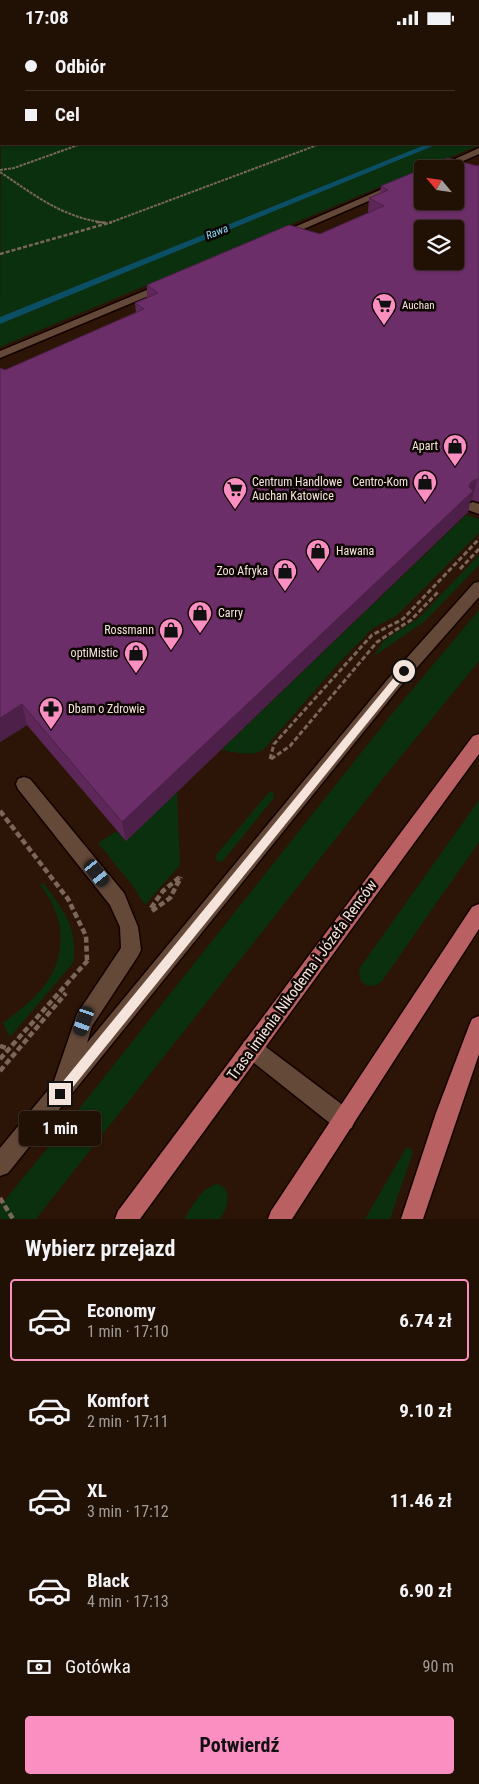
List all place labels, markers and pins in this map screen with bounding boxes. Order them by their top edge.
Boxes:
supermarket icon: Auchan [371,292,397,326]
place label: Auchan [402,299,435,312]
shop icon: Apart [442,433,468,467]
place label: Apart [412,439,438,453]
shop icon: Centro-Kom [412,469,438,503]
place label: Centrum Handlowe Auchan Katowice [252,475,343,503]
place label: Centro-Kom [352,475,408,489]
supermarket icon: Centrum Handlowe Auchan Katowice [222,476,248,510]
shop icon: Hawana [305,538,331,572]
place label: Hawana [336,544,375,558]
shop icon: Zoo Afryka [272,558,298,592]
place label: Zoo Afryka [216,564,268,578]
shop icon: Carry [187,600,213,634]
place label: Carry [218,606,243,620]
shop icon: Rossmann [158,617,184,651]
place label: Rossmann [104,623,154,637]
shop icon: optiMistic [123,640,149,674]
place label: optiMistic [71,646,118,660]
pharmacy icon: Dbam o Zdrowie [38,696,64,730]
place label: Dbam o Zdrowie [68,702,145,716]

